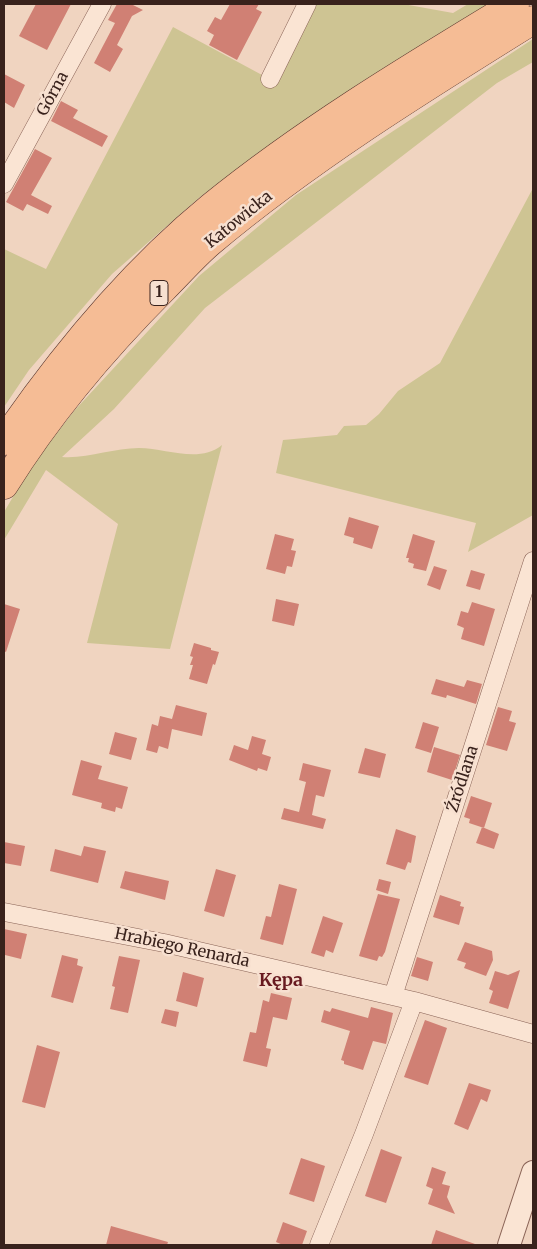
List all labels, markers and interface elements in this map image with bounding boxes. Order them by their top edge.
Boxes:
street label: Górna [33,69,73,119]
street label: Katowicka [202,187,276,253]
road number: 1 [150,280,168,306]
street label: Źródlana [443,743,483,815]
street label: Hrabiego Renarda [113,924,251,972]
district label: Kępa [259,970,303,992]

